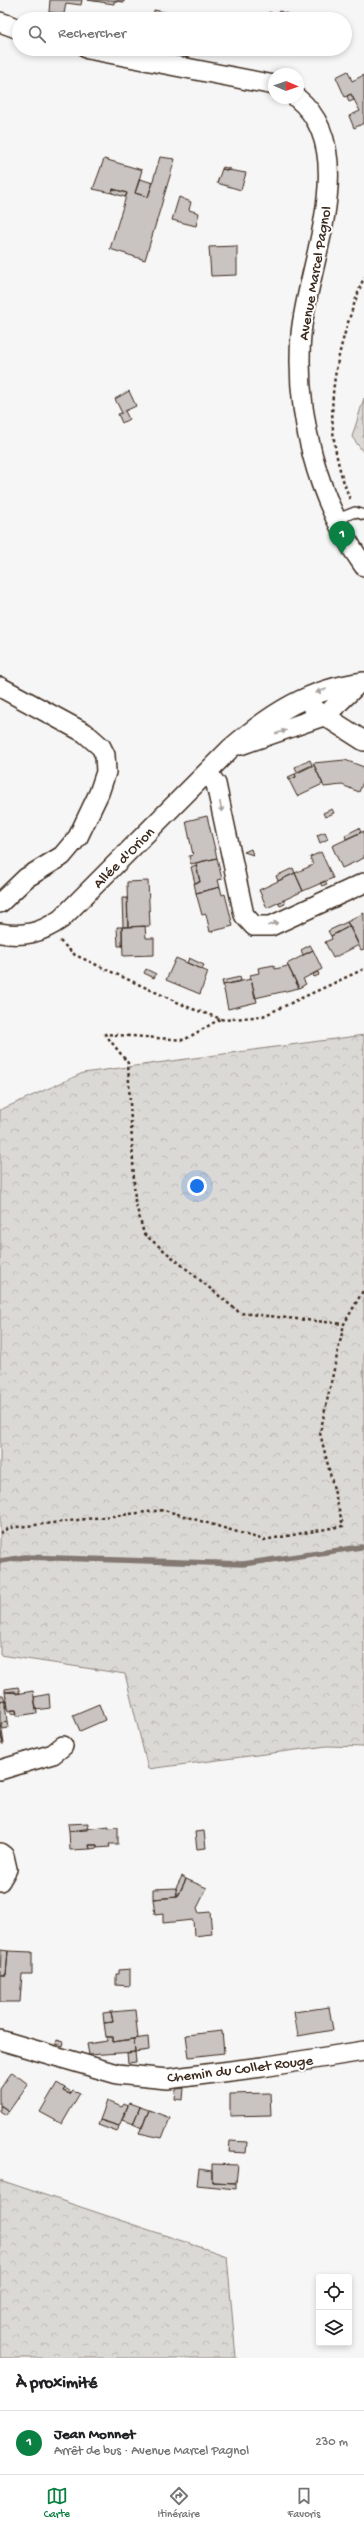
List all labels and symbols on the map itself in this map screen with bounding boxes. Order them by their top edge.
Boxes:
north arrow [268,68,304,104]
street label: Avenue Marcel Pagnol [295,205,337,342]
pin: 1 [329,521,355,554]
one-way arrow [314,689,326,695]
one-way arrow [276,729,288,735]
one-way arrow [219,801,225,813]
street label: Allée d'Orion [90,824,159,893]
one-way arrow [267,921,279,927]
your location [187,1176,207,1196]
street label: Chemin du Collet Rouge [166,2052,314,2088]

